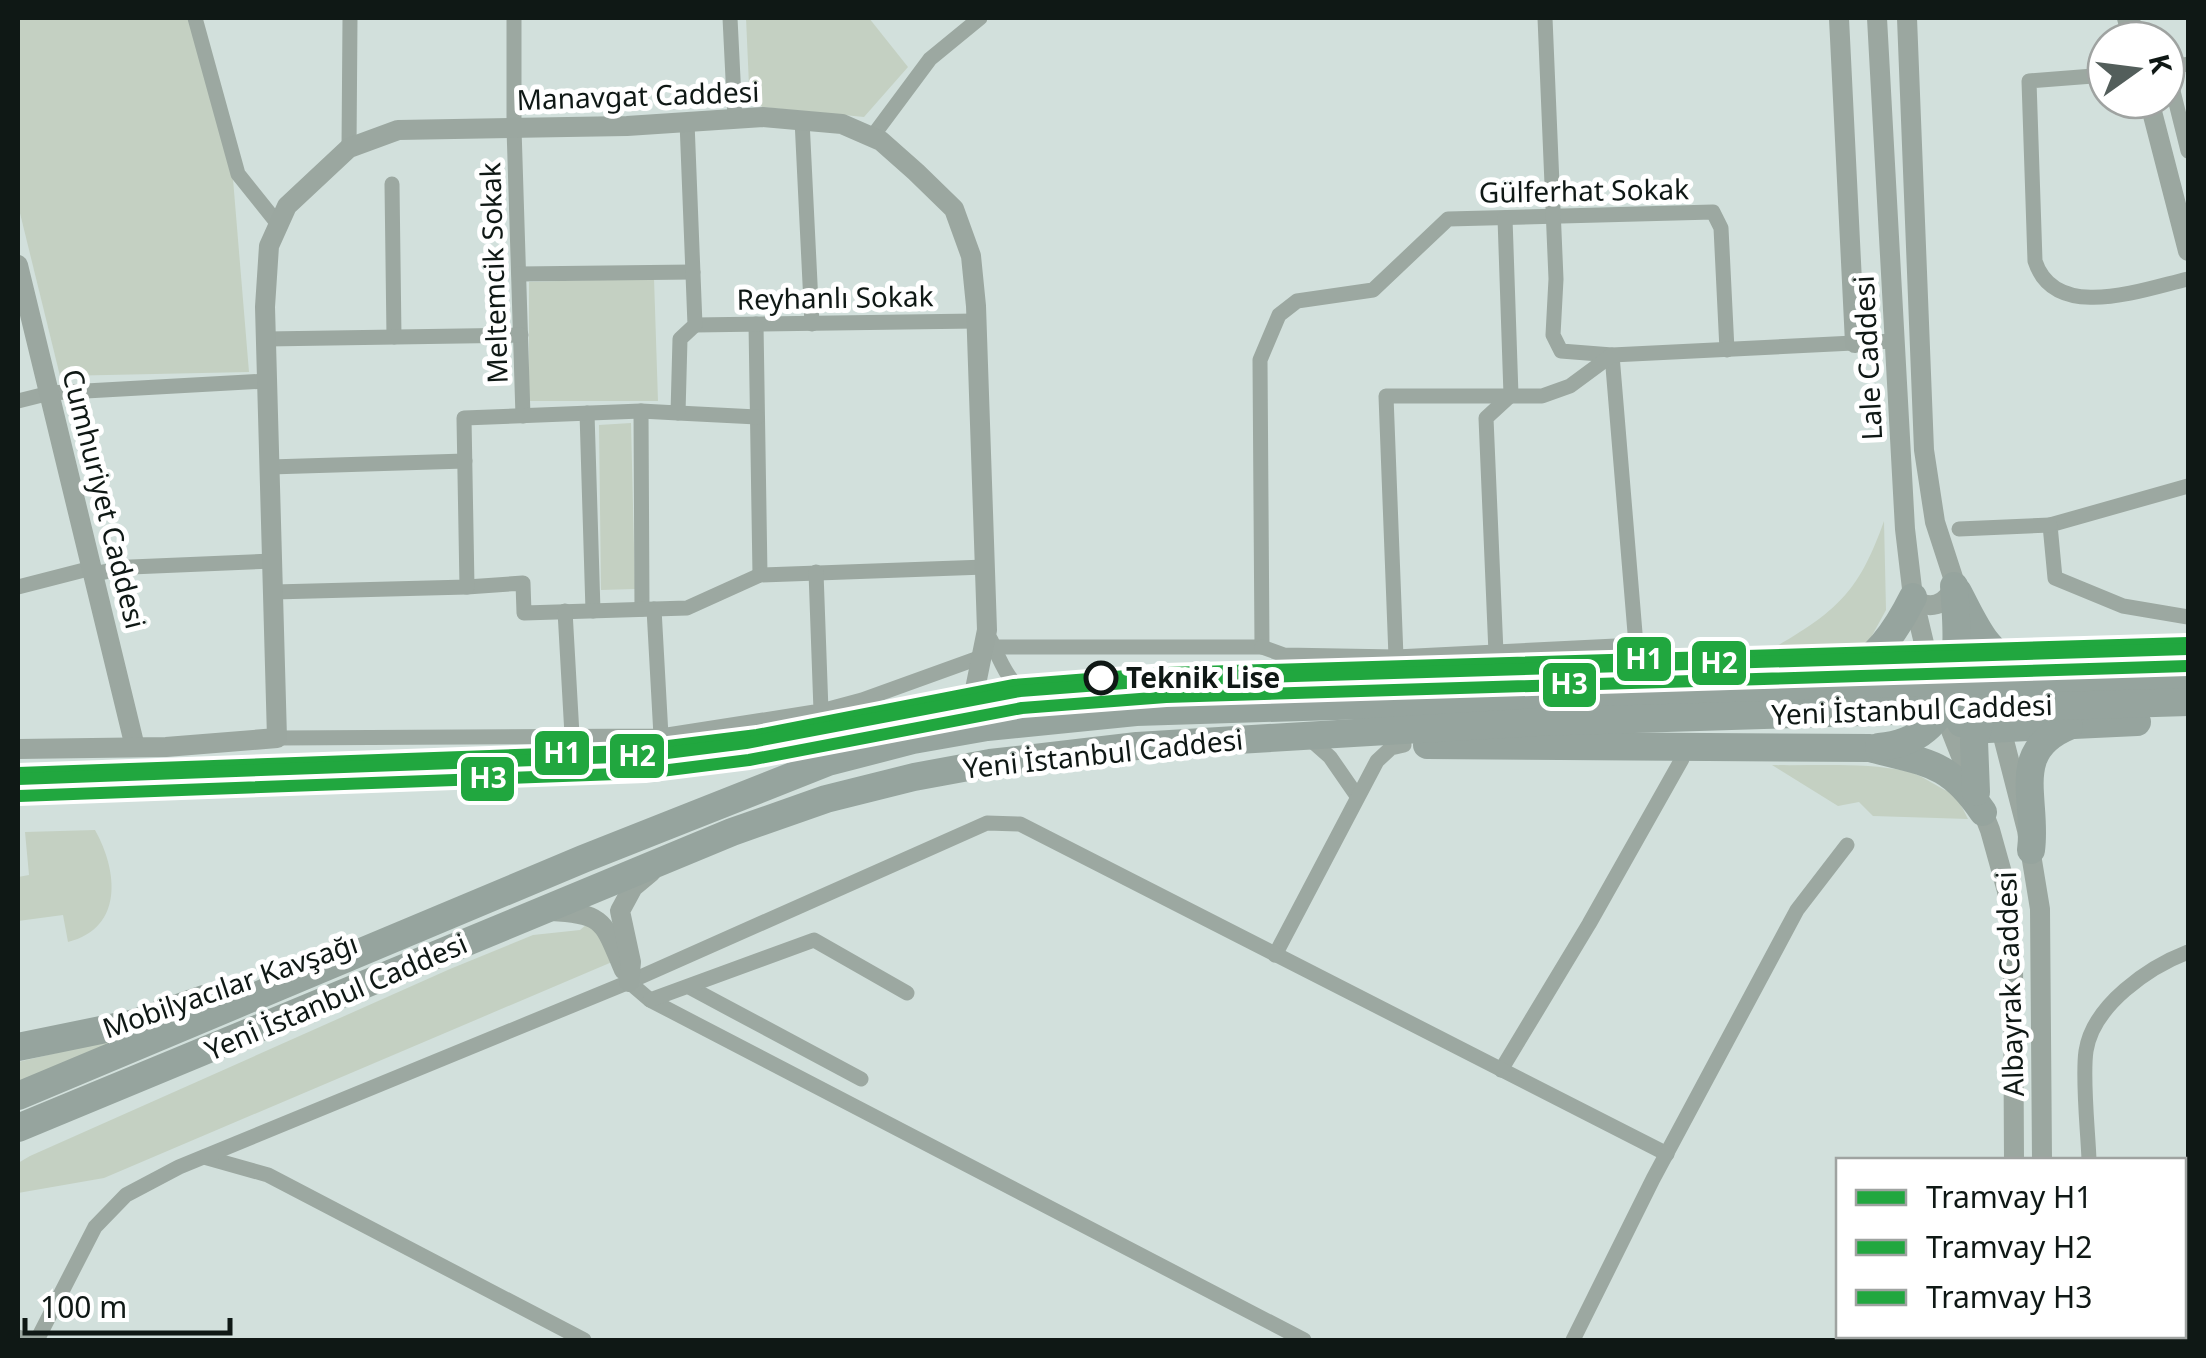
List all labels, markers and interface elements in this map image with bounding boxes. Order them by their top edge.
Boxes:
north arrow [2086,20,2186,120]
text: K [2141,50,2182,78]
street label: Manavgat Caddesi [516,72,760,118]
street label: Meltemcik Sokak [470,162,516,384]
street label: Gülferhat Sokak [1479,169,1689,211]
street label: Lale Caddesi [1844,275,1890,441]
street label: Reyhanlı Sokak [736,276,934,318]
street label: Cumhuriyet Caddesi [54,365,156,633]
line badge: H1 [1615,635,1673,683]
text: H1 [1625,639,1663,677]
line badge: H2 [1690,639,1748,687]
text: H2 [1700,643,1738,681]
place label: Teknik Lise [1126,658,1280,696]
line badge: H3 [1541,661,1598,709]
marker: Teknik Lise [1085,662,1117,694]
text: H3 [1550,664,1588,702]
street label: Yeni İstanbul Caddesi [1771,685,2053,733]
street label: Yeni İstanbul Caddesi [961,719,1245,787]
line badge: H1 [533,729,591,777]
line badge: H2 [608,732,666,780]
text: H1 [543,733,581,771]
text: H2 [618,736,656,774]
line badge: H3 [459,755,516,803]
text: H3 [469,758,507,796]
street label: Albayrak Caddesi [1986,871,2032,1097]
street label: Mobilyacılar Kavşağı [97,924,362,1047]
street label: Yeni İstanbul Caddesi [199,924,473,1069]
legend [1836,1158,2186,1338]
text: Tramvay H1 [1926,1176,2092,1217]
text: Tramvay H2 [1926,1226,2092,1267]
scale bar [25,1273,230,1335]
text: Tramvay H3 [1926,1276,2092,1317]
text: 100 m [40,1286,127,1327]

